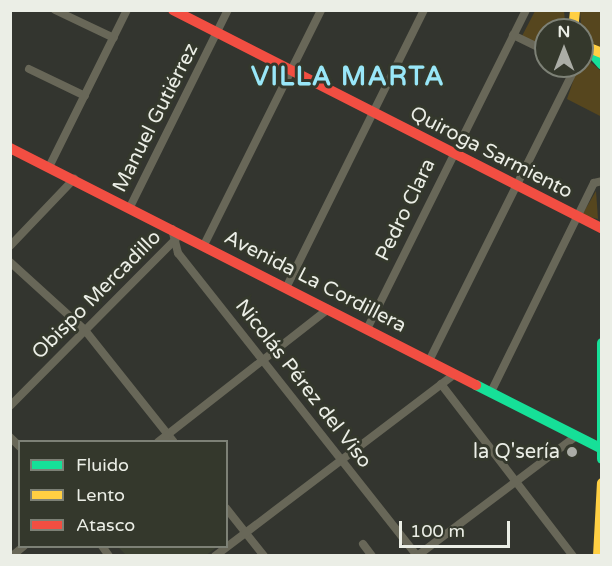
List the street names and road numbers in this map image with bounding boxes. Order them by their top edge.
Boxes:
street label: Manuel Gutiérrez [108,40,204,196]
street label: Quiroga Sarmiento [406,102,576,204]
street label: Pedro Clara [371,155,441,265]
street label: Obispo Mercadillo [27,225,167,365]
street label: Avenida La Cordillera [220,226,410,338]
street label: Nicolás Pérez del Viso [230,295,376,473]

